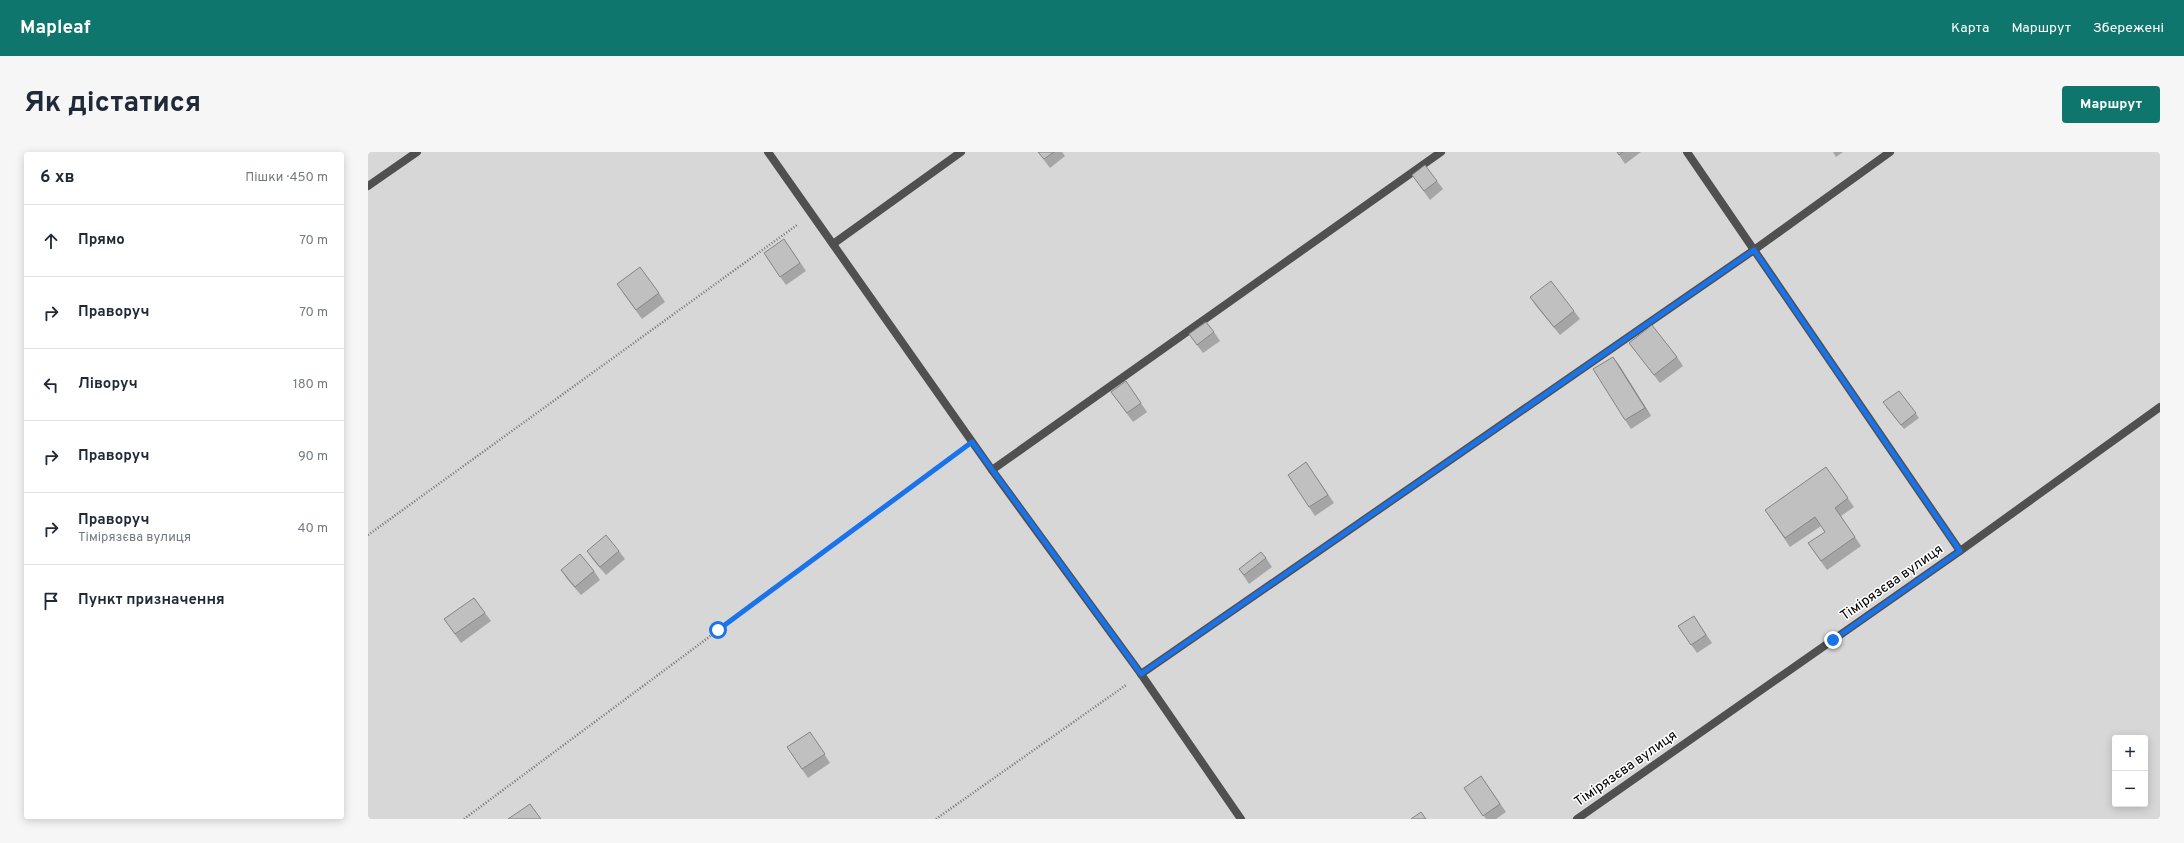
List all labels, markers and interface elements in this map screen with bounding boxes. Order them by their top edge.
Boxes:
text: Mapleaf [20,16,91,40]
text: Карта [1951,20,1989,37]
text: Маршрут [2011,20,2071,37]
text: Збережені [2093,20,2164,37]
text: Як дістатися [24,86,201,122]
button: Маршрут [2062,86,2160,123]
text: 6 хв [40,167,75,189]
text: Пішки · 450 m [245,170,328,186]
icon: ahead [40,230,62,252]
text: Прямо [78,231,125,250]
text: 70 m [299,233,328,249]
icon: right [40,302,62,324]
text: Праворуч [78,303,149,322]
text: 70 m [299,305,328,321]
icon: left [40,374,62,396]
text: Ліворуч [78,375,138,394]
text: 180 m [293,377,328,393]
icon: right [40,446,62,468]
text: Праворуч [78,447,149,466]
text: 90 m [298,449,328,465]
text: Праворуч [78,511,149,530]
icon: right [40,518,62,540]
text: 40 m [298,521,328,537]
text: Тімірязєва вулиця [78,530,191,546]
street label: Тімірязєва вулиця [1837,541,1947,625]
icon: arrive [40,590,62,612]
text: Пункт призначення [78,591,225,610]
route start [709,621,727,639]
route end [1824,631,1842,649]
street label: Тімірязєва вулиця [1571,727,1681,811]
map controls [2112,735,2148,807]
button: + [2112,735,2148,771]
button: − [2112,771,2148,807]

